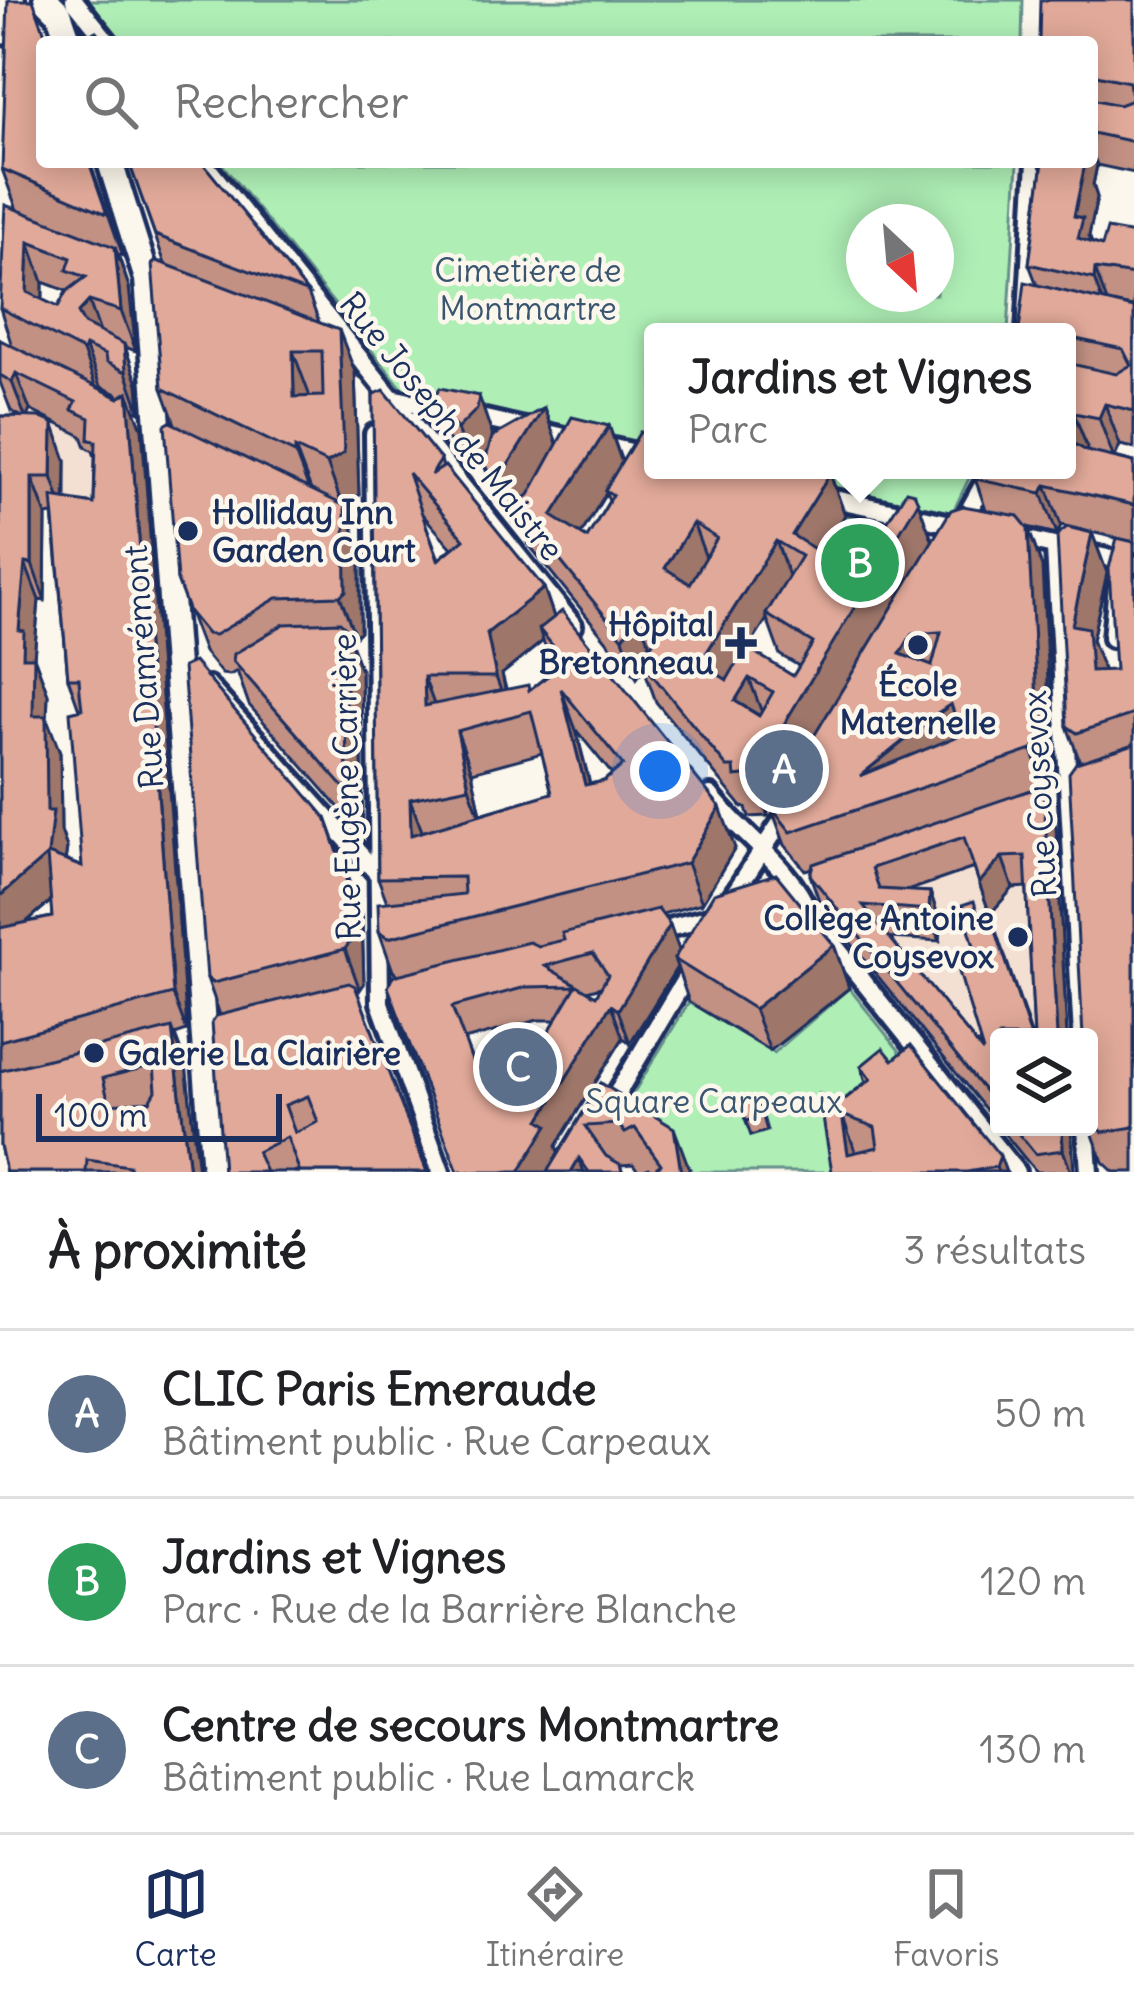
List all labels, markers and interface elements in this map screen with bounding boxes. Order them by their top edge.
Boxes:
search box [36,36,1098,168]
icon: search [78,69,144,135]
text: Rechercher [174,74,409,130]
north arrow [846,204,954,312]
park label: Cimetière de Montmartre [434,249,622,329]
street label: Rue Joseph de Maistre [331,283,573,569]
popup [644,323,1076,479]
text: Jardins et Vignes [688,349,1032,405]
text: Parc [688,405,768,454]
place label: Holliday Inn Garden Court [212,491,416,571]
marker: Holliday Inn Garden Court [175,518,201,544]
pin: B [821,518,899,608]
street label: Rue Damrémont [114,544,172,790]
place label: Hôpital Bretonneau [539,603,714,683]
marker: Hôpital Bretonneau [725,627,757,659]
marker: École Maternelle [905,632,931,658]
street label: Rue Eugène Carrière [322,633,370,941]
place label: École Maternelle [840,663,996,743]
street label: Rue Coysevox [1013,689,1065,899]
pin: A [745,724,823,814]
your location [630,741,690,801]
place label: Collège Antoine Coysevox [763,897,995,977]
marker: Collège Antoine Coysevox [1005,924,1031,950]
pin: C [479,1022,557,1112]
map controls [990,1028,1098,1136]
button: layers [990,1028,1098,1136]
place label: Galerie La Clairière [118,1032,401,1074]
marker: Galerie La Clairière [81,1040,107,1066]
park label: Square Carpeaux [585,1080,843,1122]
scale bar [36,1088,282,1141]
text: 100 m [54,1094,147,1136]
text: À proximité [48,1218,307,1282]
text: 3 résultats [903,1226,1086,1275]
text: CLIC Paris Emeraude [162,1361,596,1417]
text: A [74,1389,100,1438]
text: 50 m [994,1389,1086,1438]
text: Bâtiment public · Rue Carpeaux [162,1417,711,1466]
text: Jardins et Vignes [162,1529,506,1585]
text: B [74,1557,100,1606]
text: 120 m [980,1557,1086,1606]
text: Parc · Rue de la Barrière Blanche [162,1585,737,1634]
text: Centre de secours Montmartre [162,1697,779,1753]
text: C [74,1725,100,1774]
text: 130 m [979,1725,1086,1774]
text: Bâtiment public · Rue Lamarck [162,1753,695,1802]
tab: Carte [134,1861,217,1975]
tab: Itinéraire [486,1861,624,1975]
tab: Favoris [893,1861,1000,1975]

